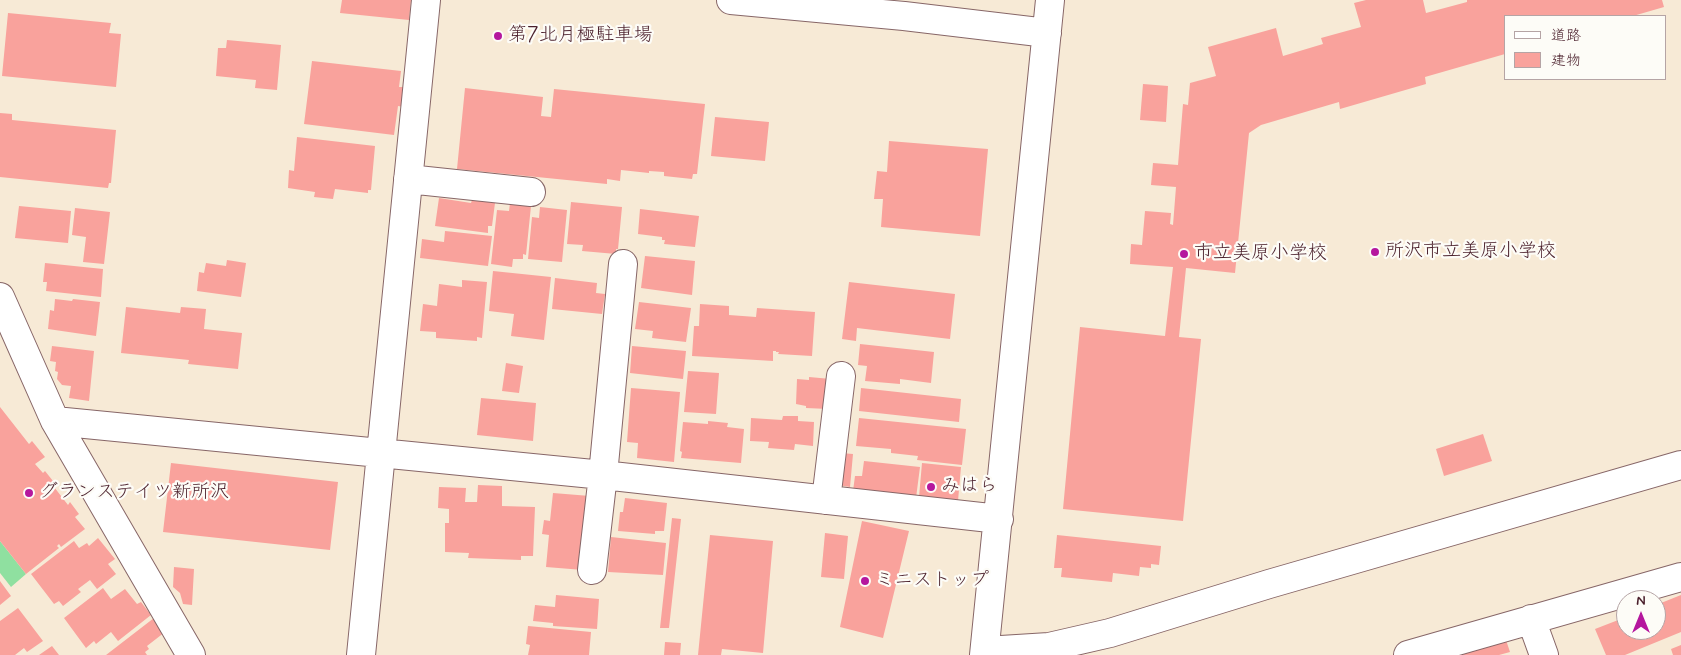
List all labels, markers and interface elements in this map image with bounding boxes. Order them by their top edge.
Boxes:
legend [1504,15,1666,80]
place label: 第7北月極駐車場 [508,25,653,47]
text: 道路 [1551,26,1581,46]
marker: 第7北月極駐車場 [492,30,504,42]
text: 建物 [1551,51,1581,71]
place label: 所沢市立美原小学校 [1385,241,1556,263]
place label: 市立美原小学校 [1194,243,1327,265]
marker: 所沢市立美原小学校 [1369,246,1381,258]
marker: 市立美原小学校 [1178,248,1190,260]
place label: みはら [941,476,998,498]
marker: みはら [925,481,937,493]
place label: グランステイツ新所沢 [39,482,229,504]
marker: グランステイツ新所沢 [23,487,35,499]
place label: ミニストップ [875,570,989,592]
marker: ミニストップ [859,575,871,587]
north arrow [1616,590,1666,640]
text: N [1636,592,1646,610]

